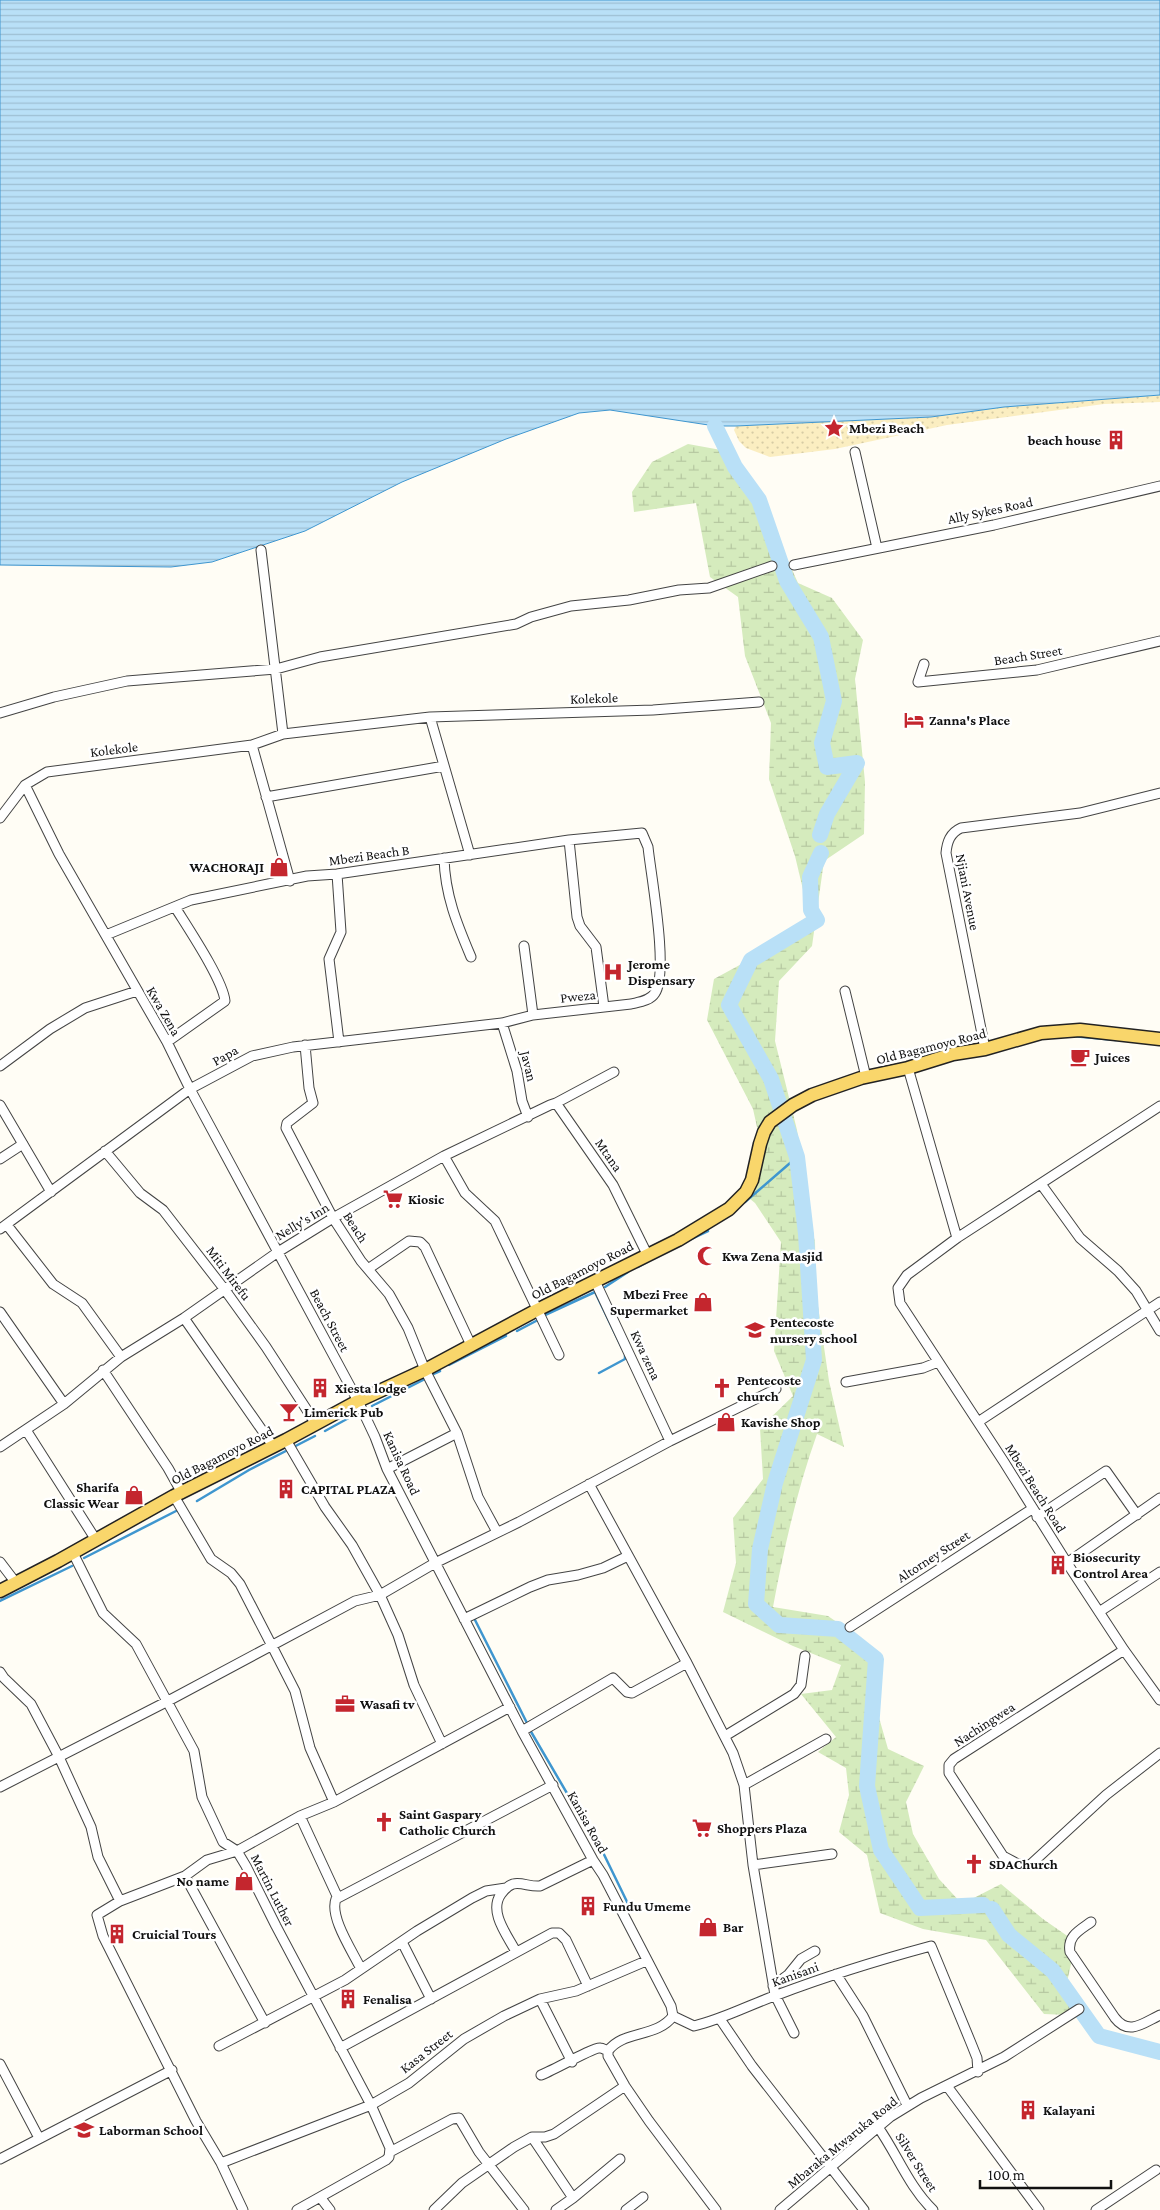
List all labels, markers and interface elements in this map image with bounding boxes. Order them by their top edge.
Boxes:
place icon: Mbezi Beach [823,417,845,439]
place label: Mbezi Beach [849,420,924,436]
building icon: beach house [1105,429,1127,451]
place label: beach house [1027,432,1101,448]
street label: Ally Sykes Road [946,493,1035,527]
street label: Beach Street [993,642,1064,668]
street label: Kolekole [570,689,618,707]
hotel icon: Zanna's Place [903,709,925,731]
place label: Zanna's Place [929,712,1010,728]
street label: Kolekole [89,738,139,760]
street label: Mbezi Beach B [328,841,411,869]
street label: Njiani Avenue [952,852,983,932]
shop icon: WACHORAJI [268,856,290,878]
place label: WACHORAJI [189,859,264,875]
place label: Jerome Dispensary [626,956,695,988]
hospital icon: Jerome Dispensary [602,961,624,983]
street label: Kwa Zena [144,984,185,1039]
street label: Pweza [559,986,597,1006]
street label: Old Bagamoyo Road [874,1024,988,1067]
street label: Papa [209,1041,241,1069]
cafe icon: Juices [1069,1046,1091,1068]
street label: Javan [517,1047,541,1083]
place label: Juices [1093,1049,1130,1065]
street label: Mtana [592,1135,626,1175]
supermarket icon: Kiosic [382,1188,404,1210]
place label: Kiosic [408,1191,445,1207]
street label: Nelly's Inn [272,1199,332,1243]
street label: Beach [340,1209,372,1246]
street label: Old Bagamoyo Road [528,1237,636,1303]
street label: Miti Mirefu [203,1243,255,1304]
mosque icon: Kwa Zena Masjid [696,1245,718,1267]
place label: Kwa Zena Masjid [722,1248,823,1265]
street label: Beach Street [307,1286,353,1355]
place label: Mbezi Free Supermarket [610,1286,689,1318]
shop icon: Mbezi Free Supermarket [692,1291,714,1313]
place label: Pentecoste nursery school [770,1314,857,1346]
school or university icon: Pentecoste nursery school [744,1319,766,1341]
street label: Kwa zena [628,1328,665,1383]
place label: Pentecoste church [737,1372,802,1404]
building icon: Xiesta lodge [309,1377,331,1399]
church icon: Pentecoste church [711,1377,733,1399]
place label: Xiesta lodge [335,1380,407,1396]
bar icon: Limerick Pub [278,1401,300,1423]
place label: Limerick Pub [304,1404,384,1420]
shop icon: Kavishe Shop [715,1411,737,1433]
place label: Kavishe Shop [741,1414,821,1430]
street label: Old Bagamoyo Road [168,1422,276,1488]
street label: Kanisa Road [380,1429,424,1498]
street label: Mbezi Beach Road [1002,1441,1070,1536]
building icon: CAPITAL PLAZA [275,1478,297,1500]
place label: Sharifa Classic Wear [44,1479,119,1511]
place label: CAPITAL PLAZA [301,1481,397,1497]
shop icon: Sharifa Classic Wear [123,1484,145,1506]
street label: Altorney Street [894,1526,973,1585]
place label: Biosecurity Control Area [1073,1549,1148,1581]
building icon: Biosecurity Control Area [1047,1554,1069,1576]
office icon: Wasafi tv [334,1693,356,1715]
place label: Wasafi tv [359,1696,415,1712]
street label: Nachingwea [950,1698,1018,1750]
street label: Kanisa Road [564,1788,612,1856]
place label: Saint Gaspary Catholic Church [399,1806,496,1838]
church icon: Saint Gaspary Catholic Church [373,1811,395,1833]
supermarket icon: Shoppers Plaza [691,1817,713,1839]
place label: Shoppers Plaza [717,1820,807,1836]
street label: Martin Luther [248,1851,298,1929]
church icon: SDAChurch [963,1853,985,1875]
place label: SDAChurch [989,1856,1058,1872]
shop icon: No name [233,1870,255,1892]
place label: No name [176,1873,229,1889]
building icon: Fundu Umeme [577,1895,599,1917]
place label: Fundu Umeme [603,1898,691,1914]
shop icon: Bar [697,1916,719,1938]
place label: Bar [723,1919,744,1935]
building icon: Cruicial Tours [106,1923,128,1945]
place label: Cruicial Tours [132,1926,217,1942]
street label: Kanisani [769,1958,821,1990]
building icon: Fenalisa [337,1988,359,2010]
place label: Fenalisa [363,1991,412,2007]
street label: Kasa Street [397,2025,456,2076]
street label: Mbaraka Mwaruka Road [784,2092,901,2191]
building icon: Kalayani [1017,2099,1039,2121]
place label: Kalayani [1043,2102,1095,2118]
school or university icon: Laborman School [73,2119,95,2141]
place label: Laborman School [99,2122,203,2138]
street label: Silver Street [893,2129,942,2195]
scale bar [980,2158,1111,2190]
text: 100 m [988,2167,1025,2183]

